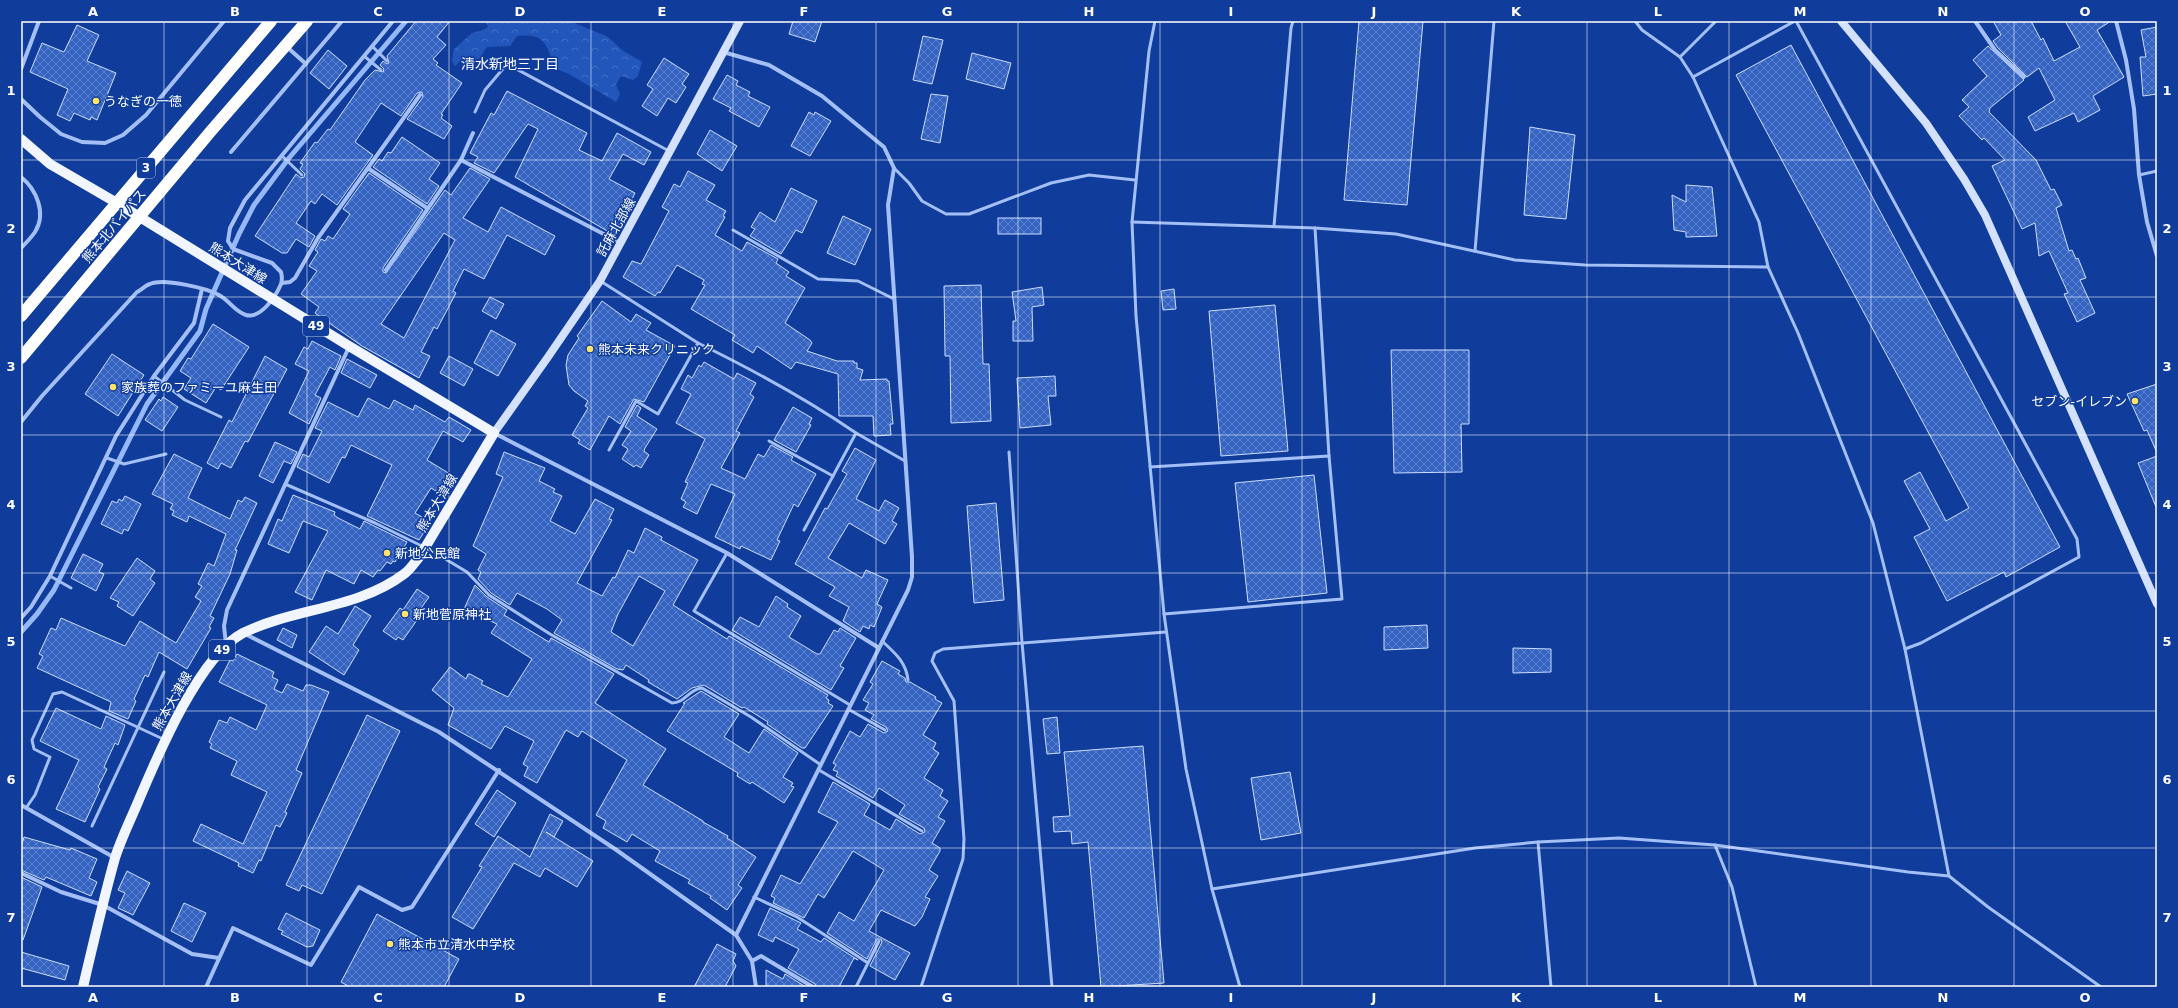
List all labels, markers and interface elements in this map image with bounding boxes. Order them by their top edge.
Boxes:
text: A [88,4,98,19]
text: B [230,4,240,19]
text: C [373,4,383,19]
text: D [515,4,526,19]
text: E [658,4,666,19]
text: F [800,4,808,19]
text: G [942,4,952,19]
text: H [1084,4,1094,19]
text: I [1229,4,1233,19]
text: J [1371,4,1376,19]
text: K [1511,4,1522,19]
text: L [1654,4,1662,19]
text: M [1794,4,1806,19]
text: N [1938,4,1948,19]
text: O [2079,4,2091,19]
district label: 清水新地三丁目 [461,56,559,72]
text: 1 [6,83,16,98]
text: 1 [2162,83,2172,98]
place label: うなぎの一徳 [104,94,182,109]
marker: うなぎの一徳 [91,96,101,106]
road number: 3 [137,158,155,178]
street label: 熊本北バイパス [79,186,149,266]
street label: 託麻北部線 [594,195,638,259]
text: 2 [6,221,16,236]
text: 2 [2162,221,2172,236]
street label: 熊本大津線 [206,239,270,287]
road number: 49 [303,316,329,336]
place label: 熊本未来クリニック [598,342,715,357]
marker: 熊本未来クリニック [585,344,595,354]
text: 3 [6,359,16,374]
text: 3 [2162,359,2172,374]
place label: 家族葬のファミーユ麻生田 [121,380,277,395]
marker: 家族葬のファミーユ麻生田 [108,382,118,392]
place label: セブン-イレブン [2031,394,2127,409]
marker: セブン-イレブン [2130,396,2140,406]
street label: 熊本大津線 [414,471,460,535]
text: 4 [6,497,16,512]
text: 4 [2162,497,2172,512]
place label: 新地公民館 [395,546,460,561]
marker: 新地公民館 [382,548,392,558]
place label: 新地菅原神社 [413,607,491,622]
marker: 新地菅原神社 [400,609,410,619]
text: 5 [6,634,16,649]
text: 5 [2162,634,2172,649]
road number: 49 [209,640,235,660]
street label: 熊本大津線 [149,669,195,733]
text: 6 [6,772,16,787]
text: 6 [2162,772,2172,787]
text: 7 [6,910,16,925]
text: 7 [2162,910,2172,925]
place label: 熊本市立清水中学校 [398,937,515,952]
marker: 熊本市立清水中学校 [385,939,395,949]
text: A [88,990,98,1005]
text: B [230,990,240,1005]
text: C [373,990,383,1005]
text: D [515,990,526,1005]
text: E [658,990,666,1005]
text: F [800,990,808,1005]
text: G [942,990,952,1005]
text: H [1084,990,1094,1005]
text: I [1229,990,1233,1005]
text: J [1371,990,1376,1005]
text: K [1511,990,1522,1005]
text: L [1654,990,1662,1005]
text: M [1794,990,1806,1005]
text: N [1938,990,1948,1005]
text: O [2079,990,2091,1005]

